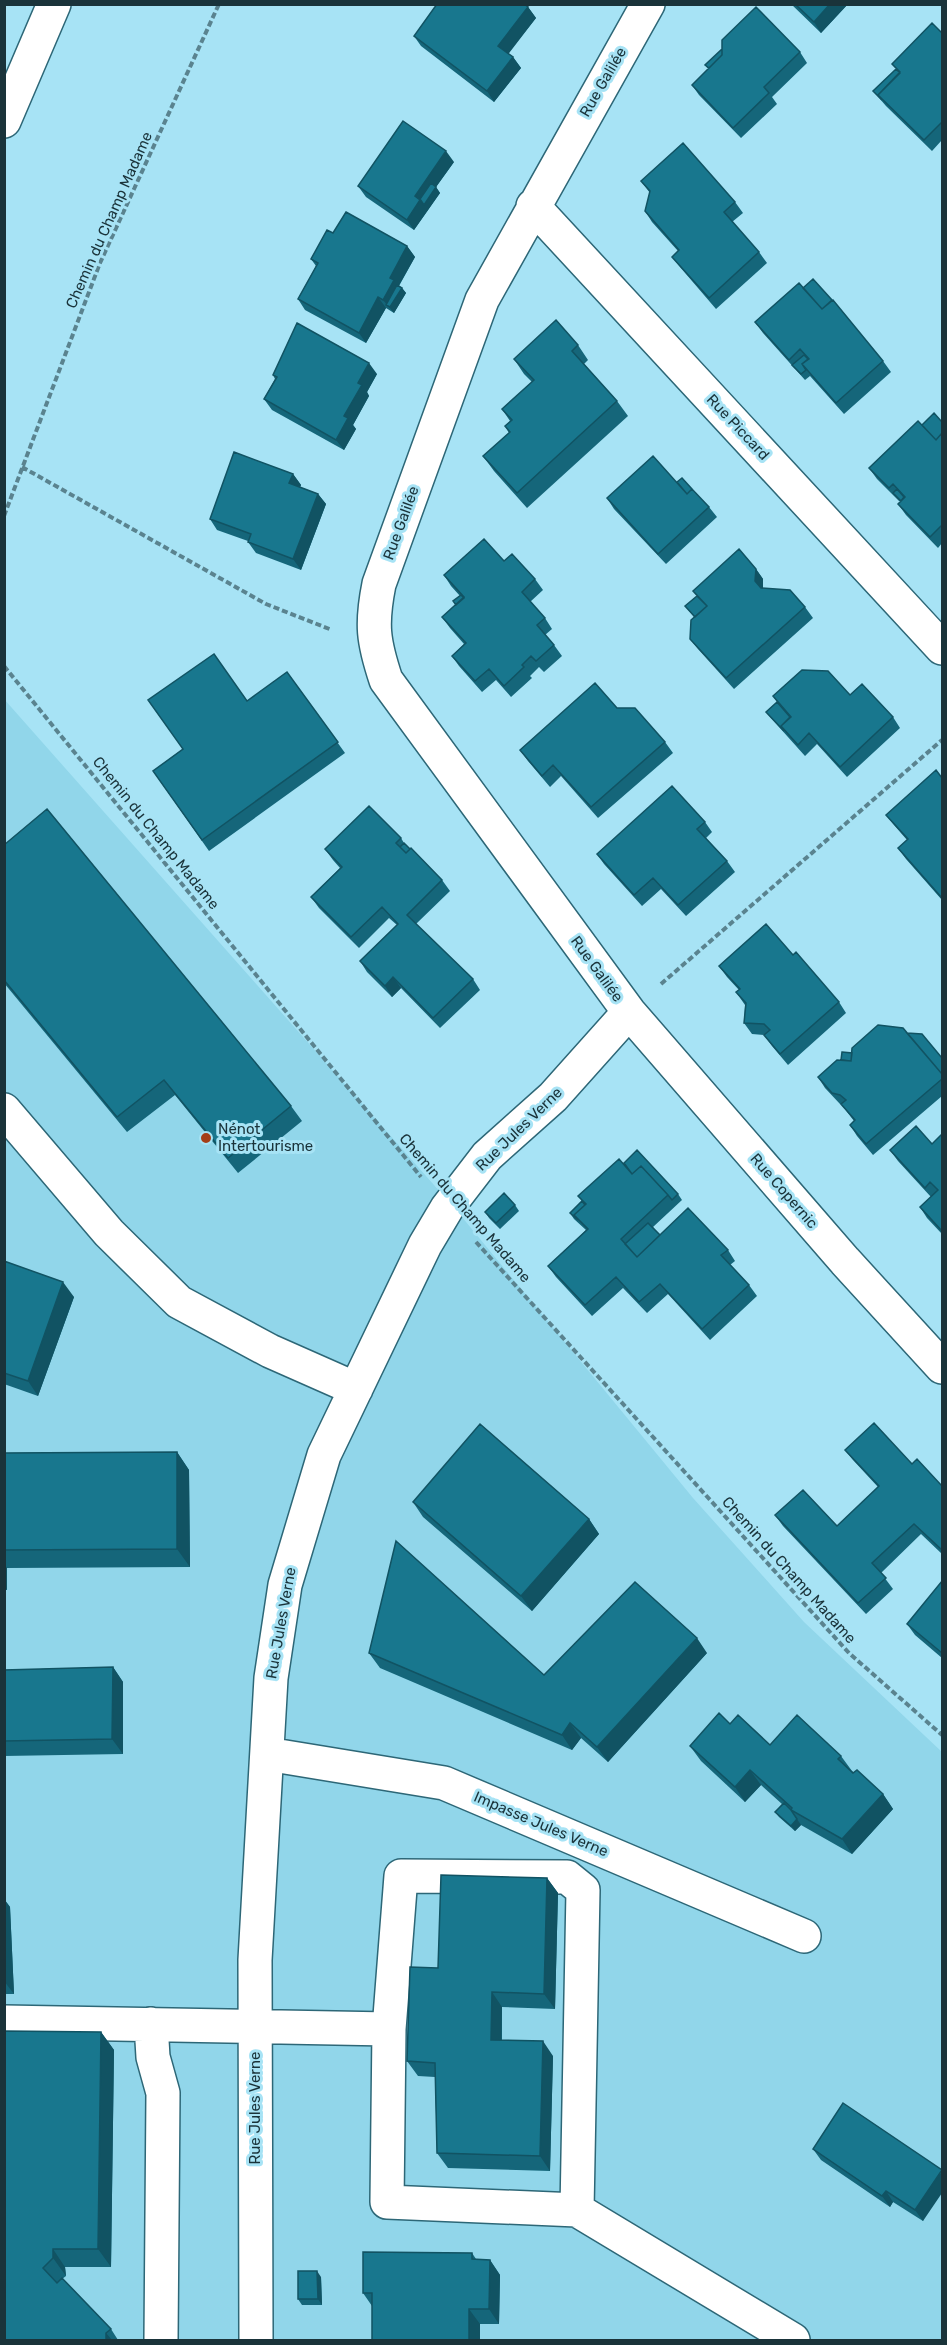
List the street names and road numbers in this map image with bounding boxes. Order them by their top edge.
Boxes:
street label: Rue Galilée [576,44,630,120]
street label: Chemin du Champ Madame [62,129,156,311]
street label: Rue Piccard [703,390,773,464]
street label: Rue Galilée [379,484,423,562]
street label: Chemin du Champ Madame [89,753,223,913]
street label: Rue Galilée [567,932,627,1006]
street label: Rue Jules Verne [472,1083,566,1175]
street label: Chemin du Champ Madame [395,1130,535,1286]
street label: Rue Copernic [747,1150,821,1232]
street label: Chemin du Champ Madame [718,1493,860,1647]
street label: Rue Jules Verne [262,1566,300,1680]
street label: Impasse Jules Verne [471,1788,611,1860]
street label: Rue Jules Verne [246,2051,264,2165]

